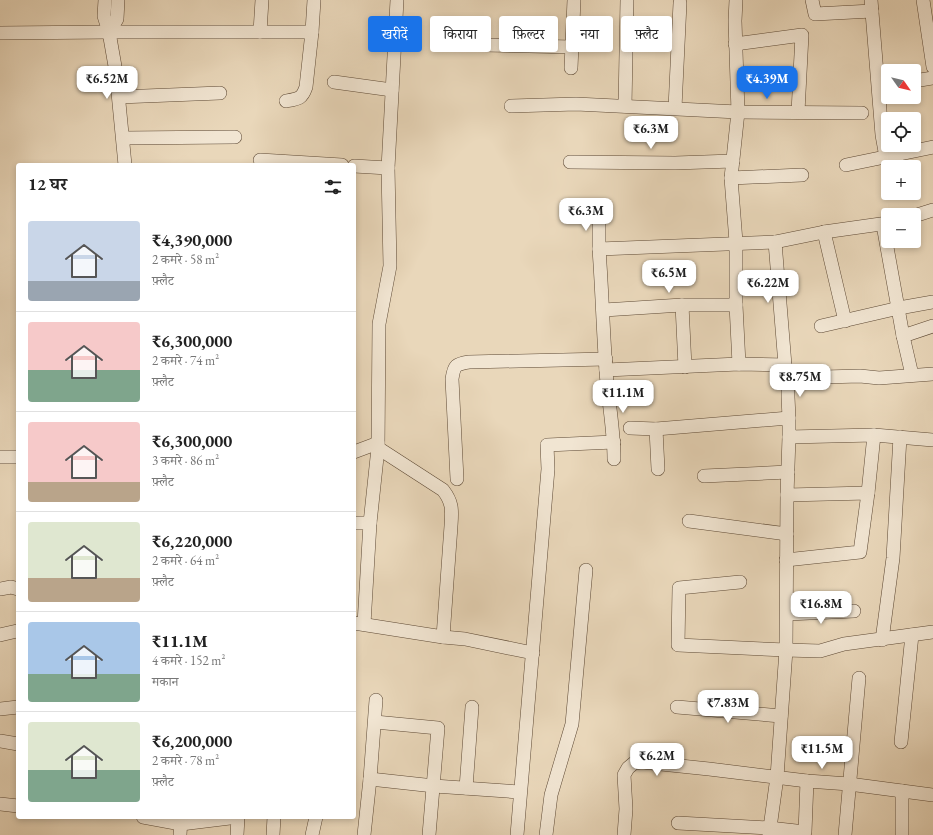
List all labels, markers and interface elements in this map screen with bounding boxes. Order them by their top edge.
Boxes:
chip: खरीदें [368,16,422,52]
chip: किराया [430,16,491,52]
chip: फ़िल्टर [499,16,558,52]
chip: नया [566,16,613,52]
chip: फ़्लैट [621,16,672,52]
north arrow [881,64,921,104]
map controls [881,64,921,248]
pin: ₹6.52M [74,66,140,100]
pin: ₹4.39M [734,66,800,100]
text: ₹6.52M [86,70,128,87]
text: ₹4.39M [746,70,788,87]
button: locate [881,112,921,152]
pin: ₹6.3M [623,116,679,150]
text: ₹6.3M [633,120,669,137]
button: + [881,160,921,200]
text: 12 घर [28,173,67,195]
icon: filters [322,176,344,198]
pin: ₹6.3M [558,198,614,232]
text: ₹6.3M [568,202,604,219]
button: − [881,208,921,248]
text: ₹4,390,000 [152,229,232,251]
icon: home [60,237,108,285]
text: 2 कमरे · 58 m² [152,251,219,268]
pin: ₹6.5M [641,260,697,294]
text: ₹6.5M [651,264,687,281]
pin: ₹6.22M [735,270,801,304]
text: फ़्लैट [152,272,174,289]
text: ₹6.22M [747,274,789,291]
text: ₹6,300,000 [152,330,232,352]
icon: home [60,338,108,386]
text: 2 कमरे · 74 m² [152,352,219,369]
pin: ₹8.75M [767,364,833,398]
text: ₹8.75M [779,368,821,385]
text: फ़्लैट [152,373,174,390]
pin: ₹11.1M [590,380,656,414]
text: ₹11.1M [602,384,644,401]
text: ₹6,300,000 [152,430,232,452]
icon: home [60,438,108,486]
text: 3 कमरे · 86 m² [152,452,219,469]
text: फ़्लैट [152,473,174,490]
text: ₹6,220,000 [152,530,232,552]
icon: home [60,538,108,586]
text: 2 कमरे · 64 m² [152,552,219,569]
text: फ़्लैट [152,573,174,590]
pin: ₹16.8M [788,591,854,625]
text: ₹16.8M [800,595,842,612]
text: ₹11.1M [152,630,208,652]
icon: home [60,638,108,686]
text: 4 कमरे · 152 m² [152,652,225,669]
text: मकान [152,673,178,690]
pin: ₹7.83M [695,690,761,724]
text: ₹7.83M [707,694,749,711]
text: ₹6,200,000 [152,730,232,752]
pin: ₹11.5M [789,736,855,770]
icon: home [60,738,108,786]
text: ₹11.5M [801,740,843,757]
pin: ₹6.2M [629,743,685,777]
text: ₹6.2M [639,747,675,764]
text: 2 कमरे · 78 m² [152,752,219,769]
text: फ़्लैट [152,773,174,790]

